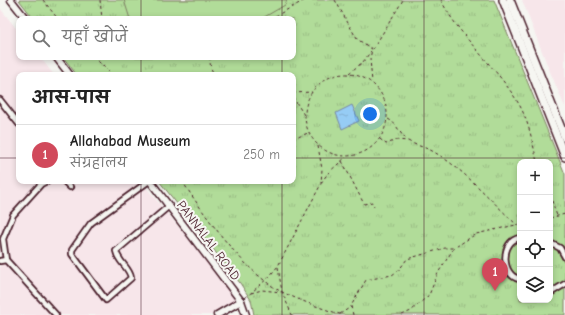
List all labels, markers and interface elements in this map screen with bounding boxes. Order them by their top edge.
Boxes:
search box [16,16,296,60]
icon: search [30,27,52,49]
text: यहाँ खोजें [62,28,128,46]
text: आस-पास [32,88,110,107]
your location [360,104,380,124]
text: Allahabad Museum [70,132,191,150]
text: 1 [42,147,48,162]
text: 250 m [243,147,280,162]
text: संग्रहालय [70,155,127,170]
map controls [517,159,553,303]
button: + [517,159,553,195]
button: − [517,195,553,231]
street label: PANNALAL ROAD [174,198,243,283]
button: locate [517,231,553,267]
pin: 1 [482,258,508,291]
button: layers [517,267,553,303]

